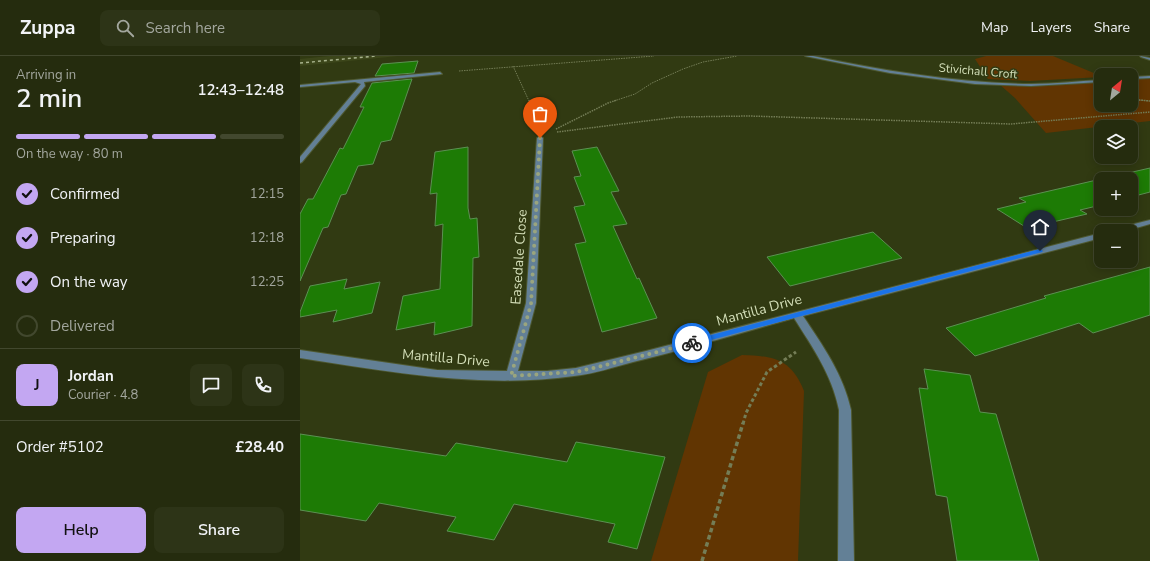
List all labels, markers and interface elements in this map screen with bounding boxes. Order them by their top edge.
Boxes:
search box [100,10,380,46]
text: Zuppa [20,15,76,41]
icon: search [114,17,136,39]
text: Search here [146,18,225,38]
text: Map [981,18,1008,37]
text: Layers [1030,18,1072,37]
text: Share [1094,18,1130,37]
street label: Stivichall Croft [938,60,1019,82]
text: Arriving in [16,66,76,84]
north arrow [1094,68,1138,112]
map controls [1094,68,1138,268]
text: 12:43–12:48 [197,80,284,100]
text: 2 min [16,81,82,116]
pin [523,97,557,138]
icon: bag [529,103,551,125]
button: layers [1094,120,1138,164]
text: On the way · 80 m [16,145,123,163]
button: + [1094,172,1138,216]
icon: check [16,183,38,205]
text: Confirmed [50,184,120,204]
text: 12:15 [250,185,284,203]
street label: Easedale Close [506,209,532,305]
pin [1023,210,1057,251]
icon: home [1029,216,1051,238]
button: − [1094,224,1138,268]
icon: check [16,227,38,249]
text: Preparing [50,228,115,248]
text: 12:18 [250,229,284,247]
icon: check [16,271,38,293]
text: On the way [50,272,128,292]
text: 12:25 [250,273,284,291]
street label: Mantilla Drive [714,289,804,331]
text: Delivered [50,316,115,336]
courier [672,323,712,363]
icon: bike [681,332,703,354]
street label: Mantilla Drive [401,345,491,371]
button: chat [190,364,232,406]
button: phone [242,364,284,406]
text: Jordan [68,366,114,386]
text: J [34,375,40,395]
text: Courier · 4.8 [68,386,138,404]
text: Order #5102 [16,437,104,457]
text: £28.40 [235,437,284,457]
button: Help [16,507,146,553]
button: Share [154,507,284,553]

